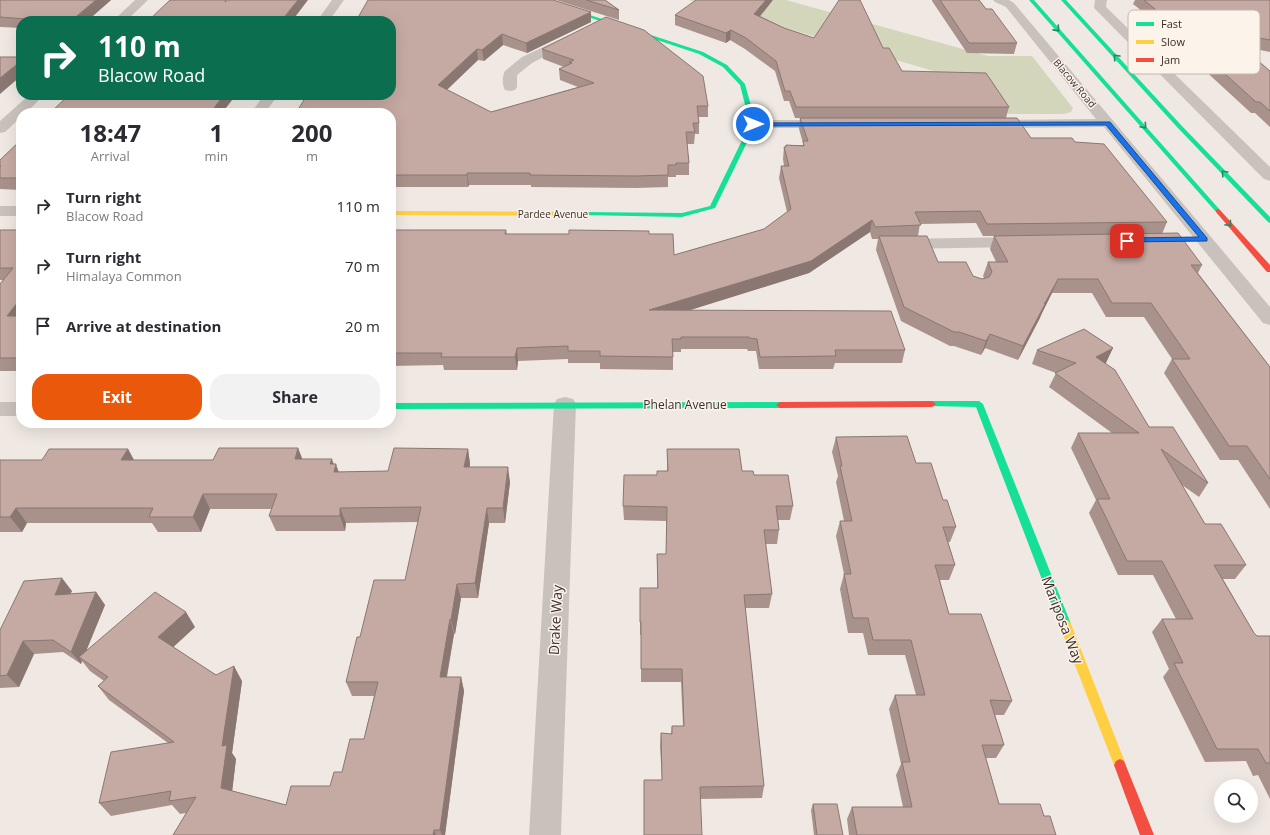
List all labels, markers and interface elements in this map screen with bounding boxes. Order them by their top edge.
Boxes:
legend [1128,10,1260,74]
text: Fast [1161,16,1182,31]
one-way arrow [1053,24,1060,32]
text: 110 m [98,27,181,65]
icon: right [32,32,84,84]
text: Slow [1161,34,1185,49]
text: Jam [1160,52,1180,67]
one-way arrow [1113,54,1121,62]
street label: Blacow Road [1050,56,1100,110]
text: Blacow Road [98,63,205,87]
position arrow [732,103,774,145]
text: 18:47 [79,116,141,149]
text: 1 [209,116,223,149]
text: 200 [291,116,333,149]
one-way arrow [1139,122,1146,129]
text: Arrival [91,147,130,165]
text: min [205,147,228,165]
text: m [306,147,318,165]
one-way arrow [1221,170,1229,178]
text: Turn right [66,187,141,207]
icon: right [32,195,54,217]
text: 110 m [336,196,380,216]
text: Blacow Road [66,207,143,225]
street label: Pardee Avenue [518,207,589,221]
one-way arrow [1225,219,1232,227]
pin [1110,224,1144,258]
icon: arrive [1116,230,1138,252]
text: Turn right [66,247,141,267]
icon: right [32,255,54,277]
text: 70 m [345,256,380,276]
text: Himalaya Common [66,267,182,285]
icon: arrive [32,315,54,337]
text: Arrive at destination [66,316,221,336]
text: 20 m [345,316,380,336]
button: Exit [32,374,202,420]
button: Share [210,374,380,420]
street label: Phelan Avenue [643,396,727,413]
street label: Mariposa Way [1038,573,1089,667]
street label: Drake Way [544,583,566,656]
map controls [1214,779,1258,823]
button: search [1214,779,1258,823]

